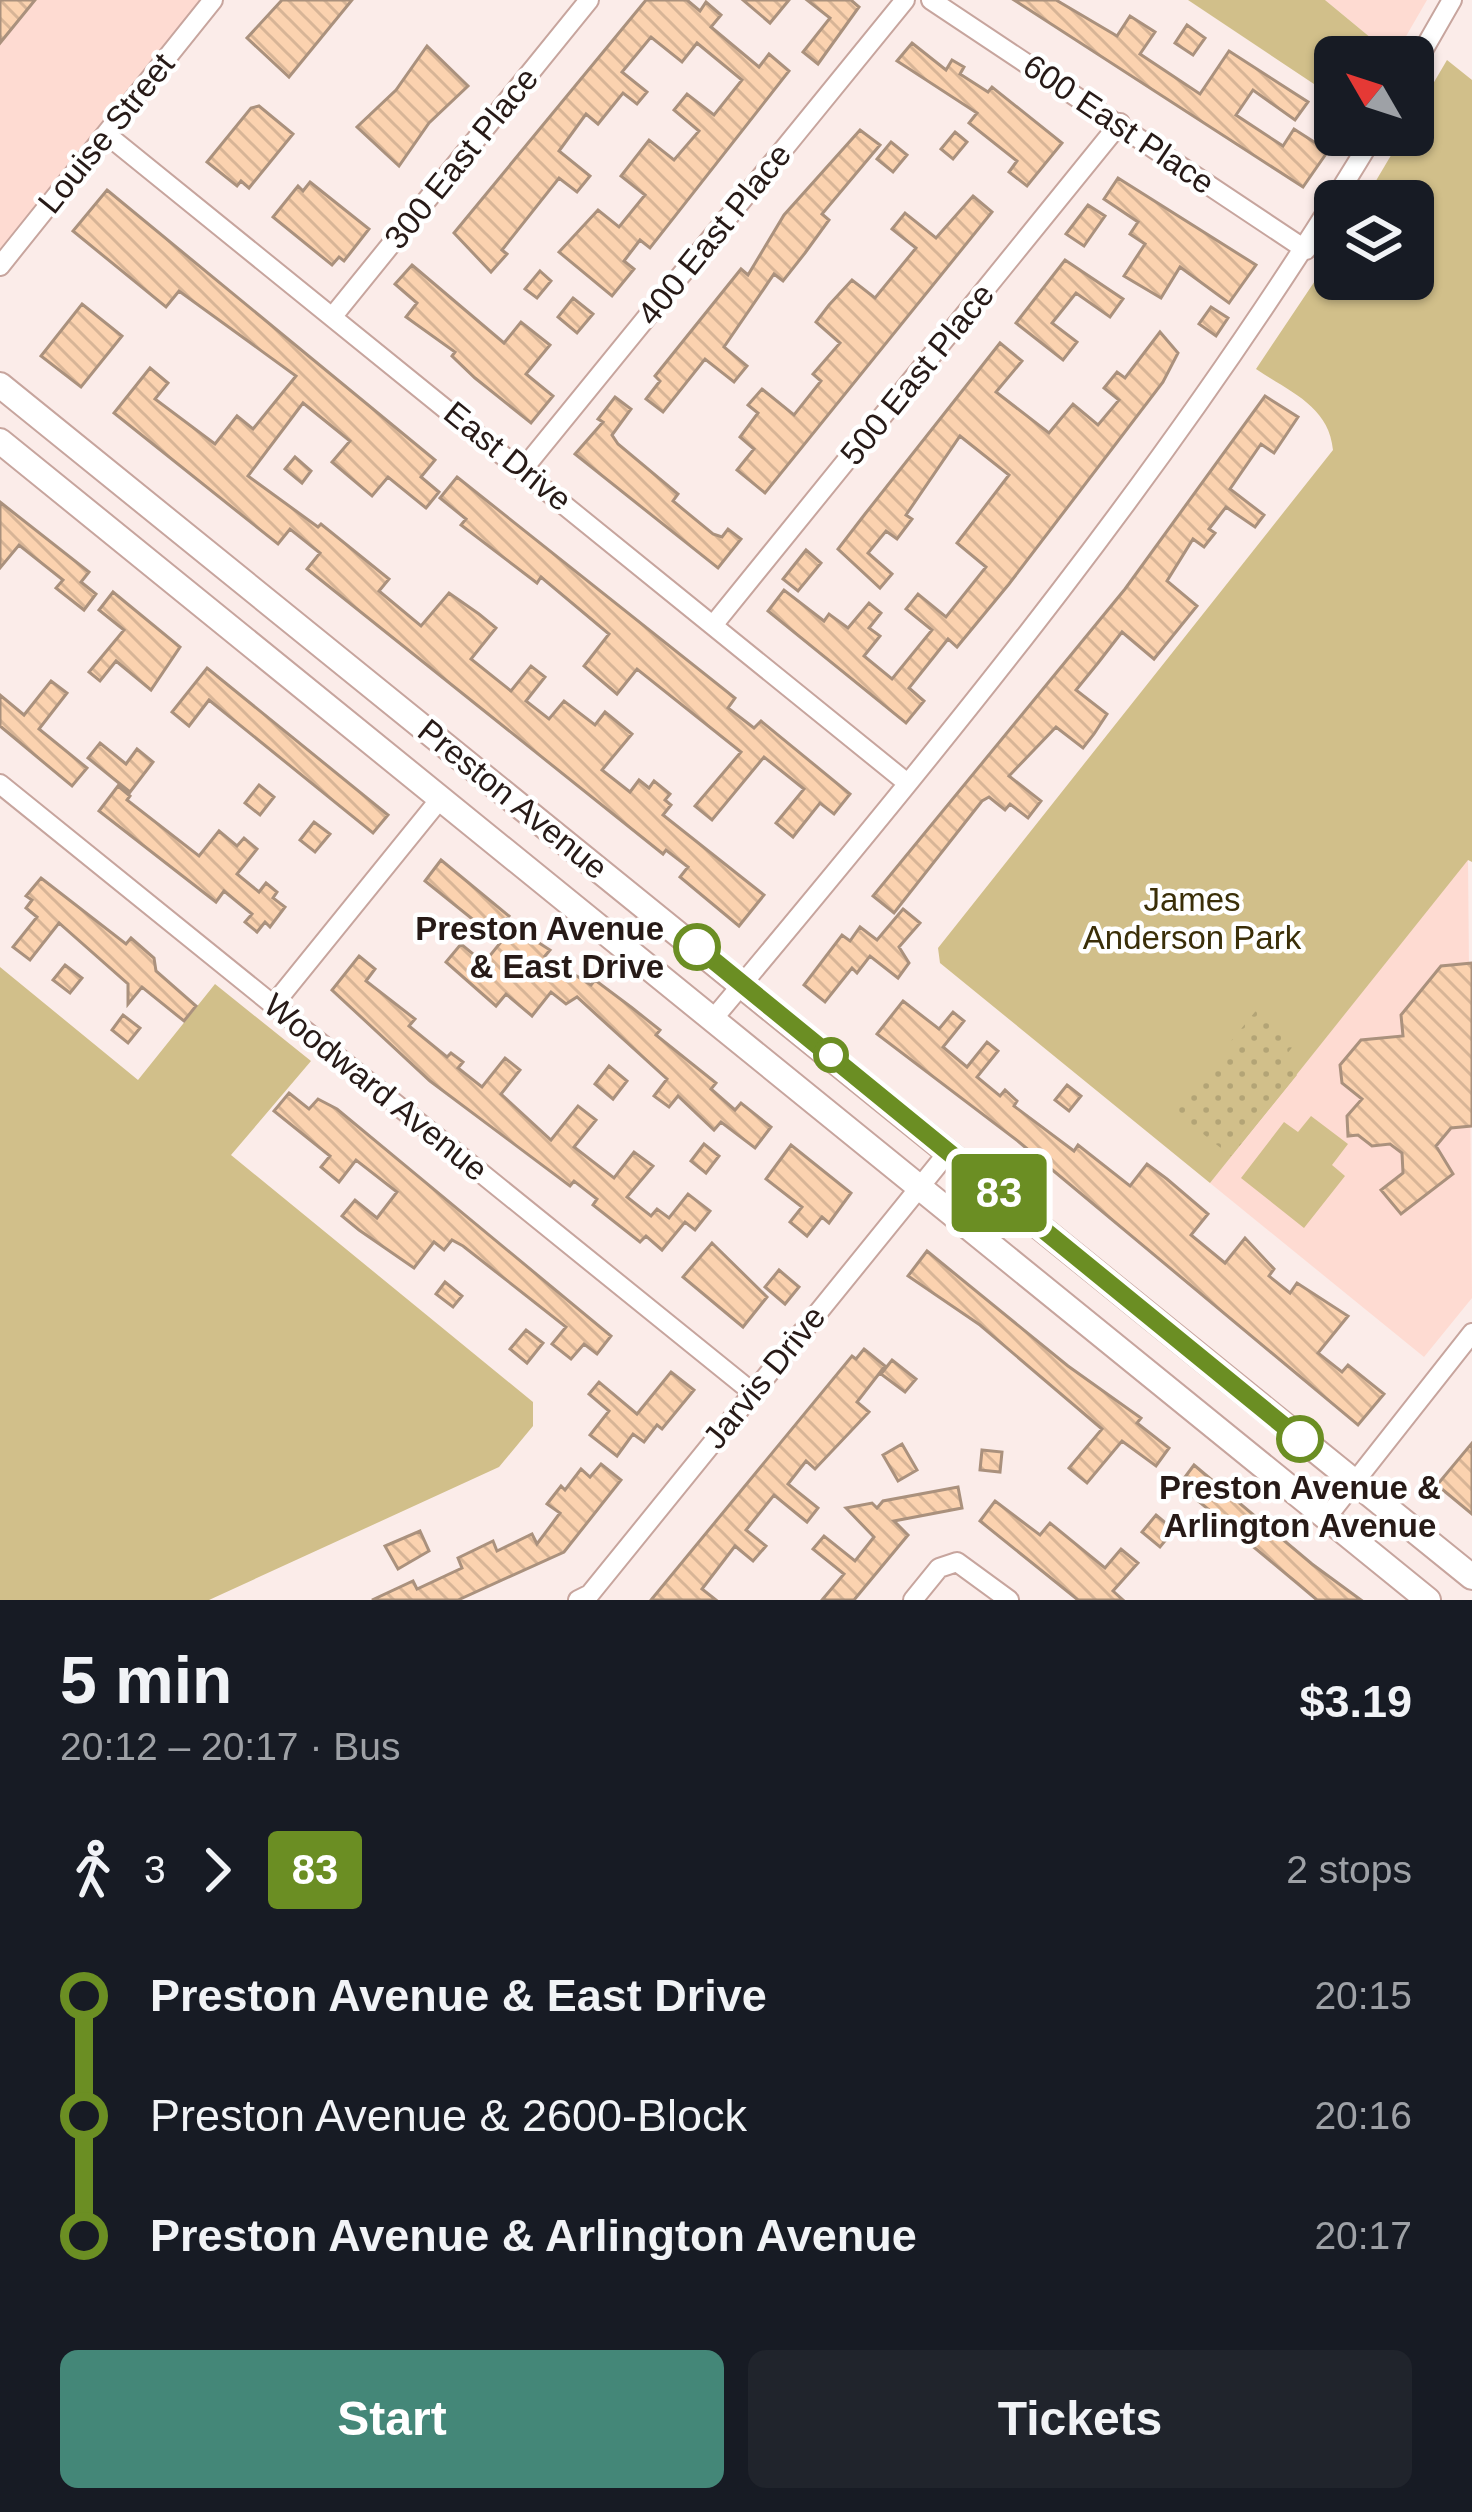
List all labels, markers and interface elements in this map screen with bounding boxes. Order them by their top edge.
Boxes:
north arrow [1314,36,1434,156]
map controls [1314,36,1434,300]
street label: Louise Street [30,46,182,220]
street label: 600 East Place [1017,47,1221,201]
street label: 300 East Place [377,60,545,256]
street label: 400 East Place [630,136,798,332]
button: layers [1314,180,1434,300]
street label: 500 East Place [833,276,1001,472]
street label: East Drive [437,394,579,518]
street label: Preston Avenue [411,711,615,887]
park label: James Anderson Park [1083,881,1302,956]
place label: Preston Avenue & East Drive [415,910,664,985]
marker: Preston Avenue & East Drive [675,925,719,969]
street label: Woodward Avenue [257,986,495,1188]
unlabelled marker [815,1039,847,1071]
line badge: 83 [945,1154,1053,1232]
text: 83 [976,1169,1022,1216]
street label: Jarvis Drive [695,1298,833,1456]
marker: Preston Avenue & Arlington Avenue [1278,1417,1322,1461]
place label: Preston Avenue & Arlington Avenue [1159,1469,1441,1544]
text: 5 min [60,1643,232,1717]
text: $3.19 [1299,1676,1412,1727]
text: 20:12 – 20:17 · Bus [60,1725,400,1768]
icon: walk [60,1837,126,1903]
icon: forward [184,1837,250,1903]
text: 83 [292,1846,338,1893]
text: 3 [144,1848,166,1891]
text: 2 stops [1286,1848,1412,1891]
text: Preston Avenue & East Drive [150,1970,767,2021]
text: 20:15 [1314,1974,1412,2017]
text: Preston Avenue & 2600-Block [150,2090,747,2141]
text: 20:16 [1314,2094,1412,2137]
text: Preston Avenue & Arlington Avenue [150,2210,917,2261]
text: 20:17 [1314,2214,1412,2257]
button: Start [60,2350,724,2488]
button: Tickets [748,2350,1412,2488]

